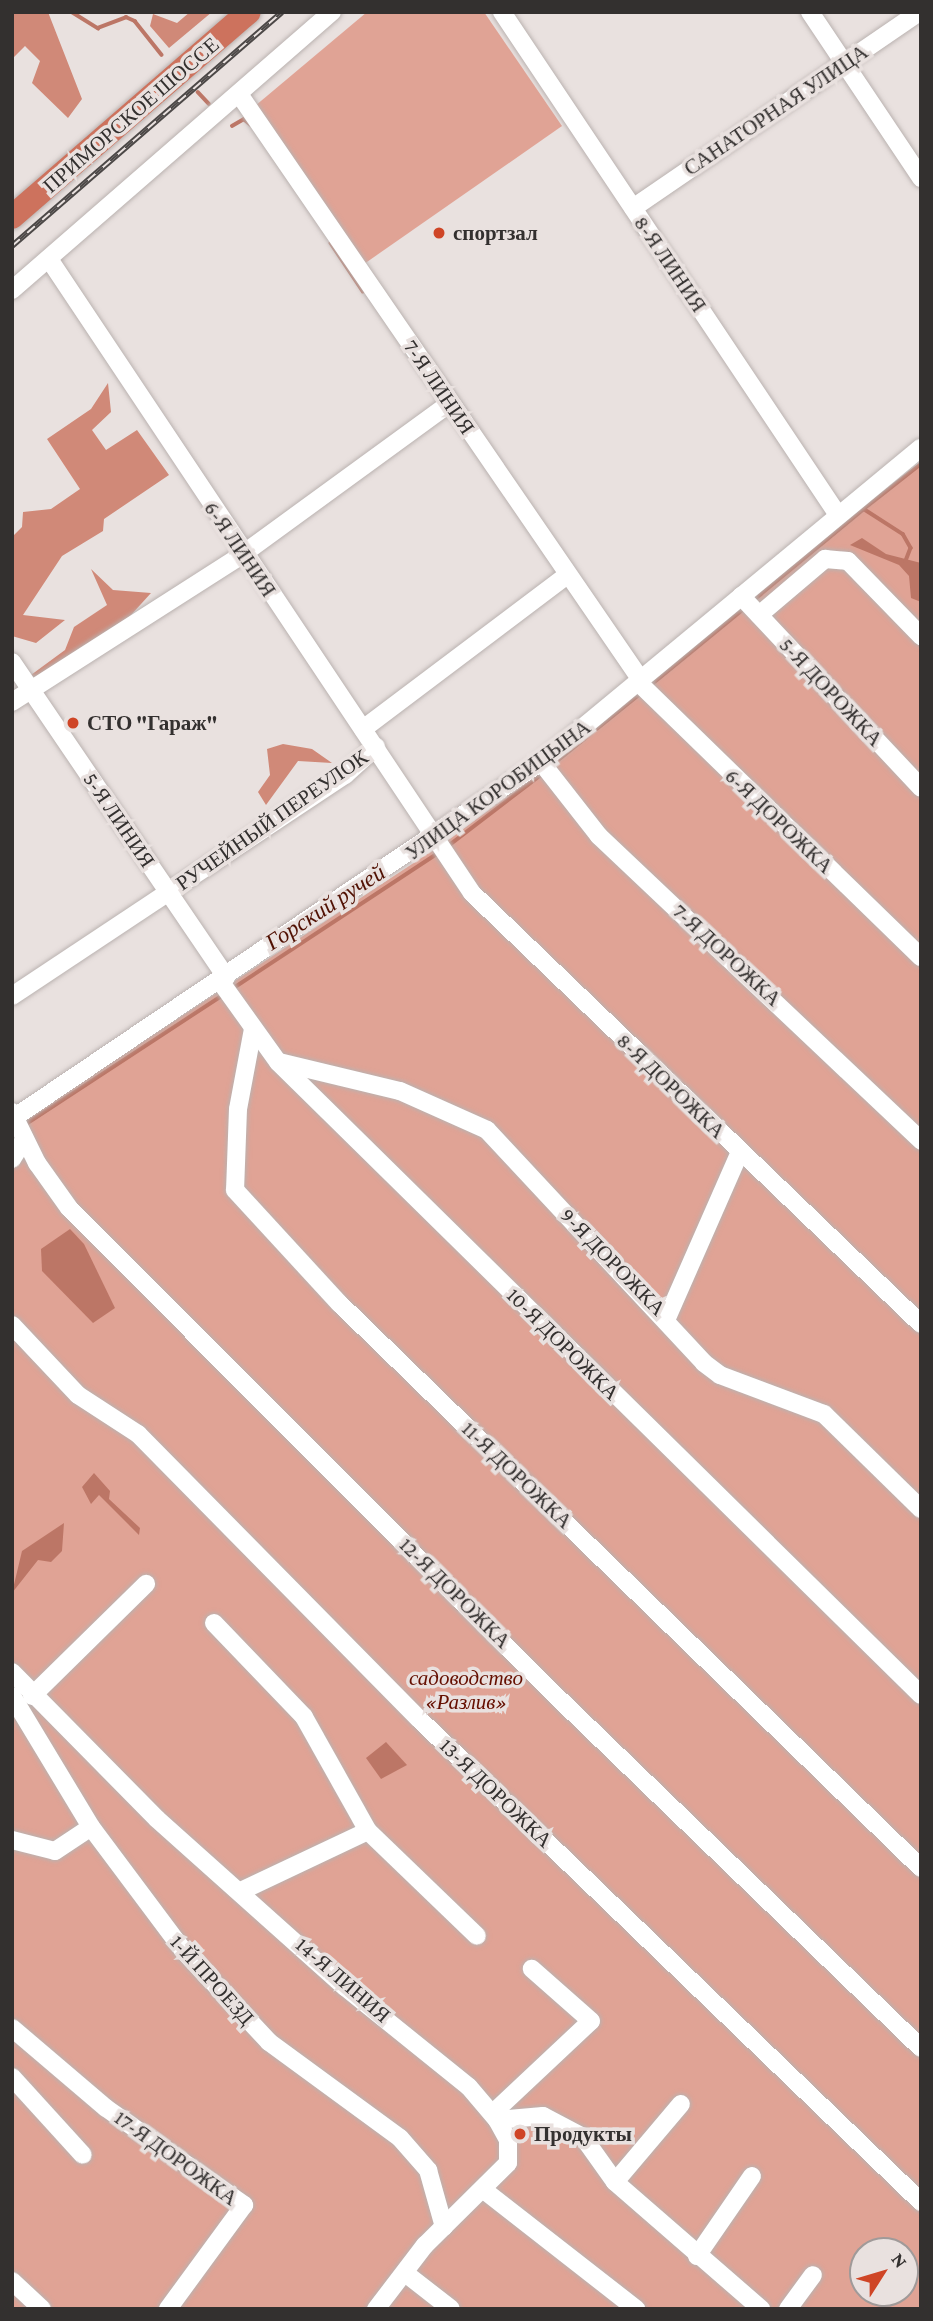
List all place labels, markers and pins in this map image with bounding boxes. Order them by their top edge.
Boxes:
place label: спортзал [453,220,538,246]
marker: спортзал [431,225,447,241]
place label: СТО "Гараж" [87,710,218,736]
marker: СТО "Гараж" [65,715,81,731]
place label: Продукты [534,2121,632,2147]
marker: Продукты [512,2126,528,2142]

